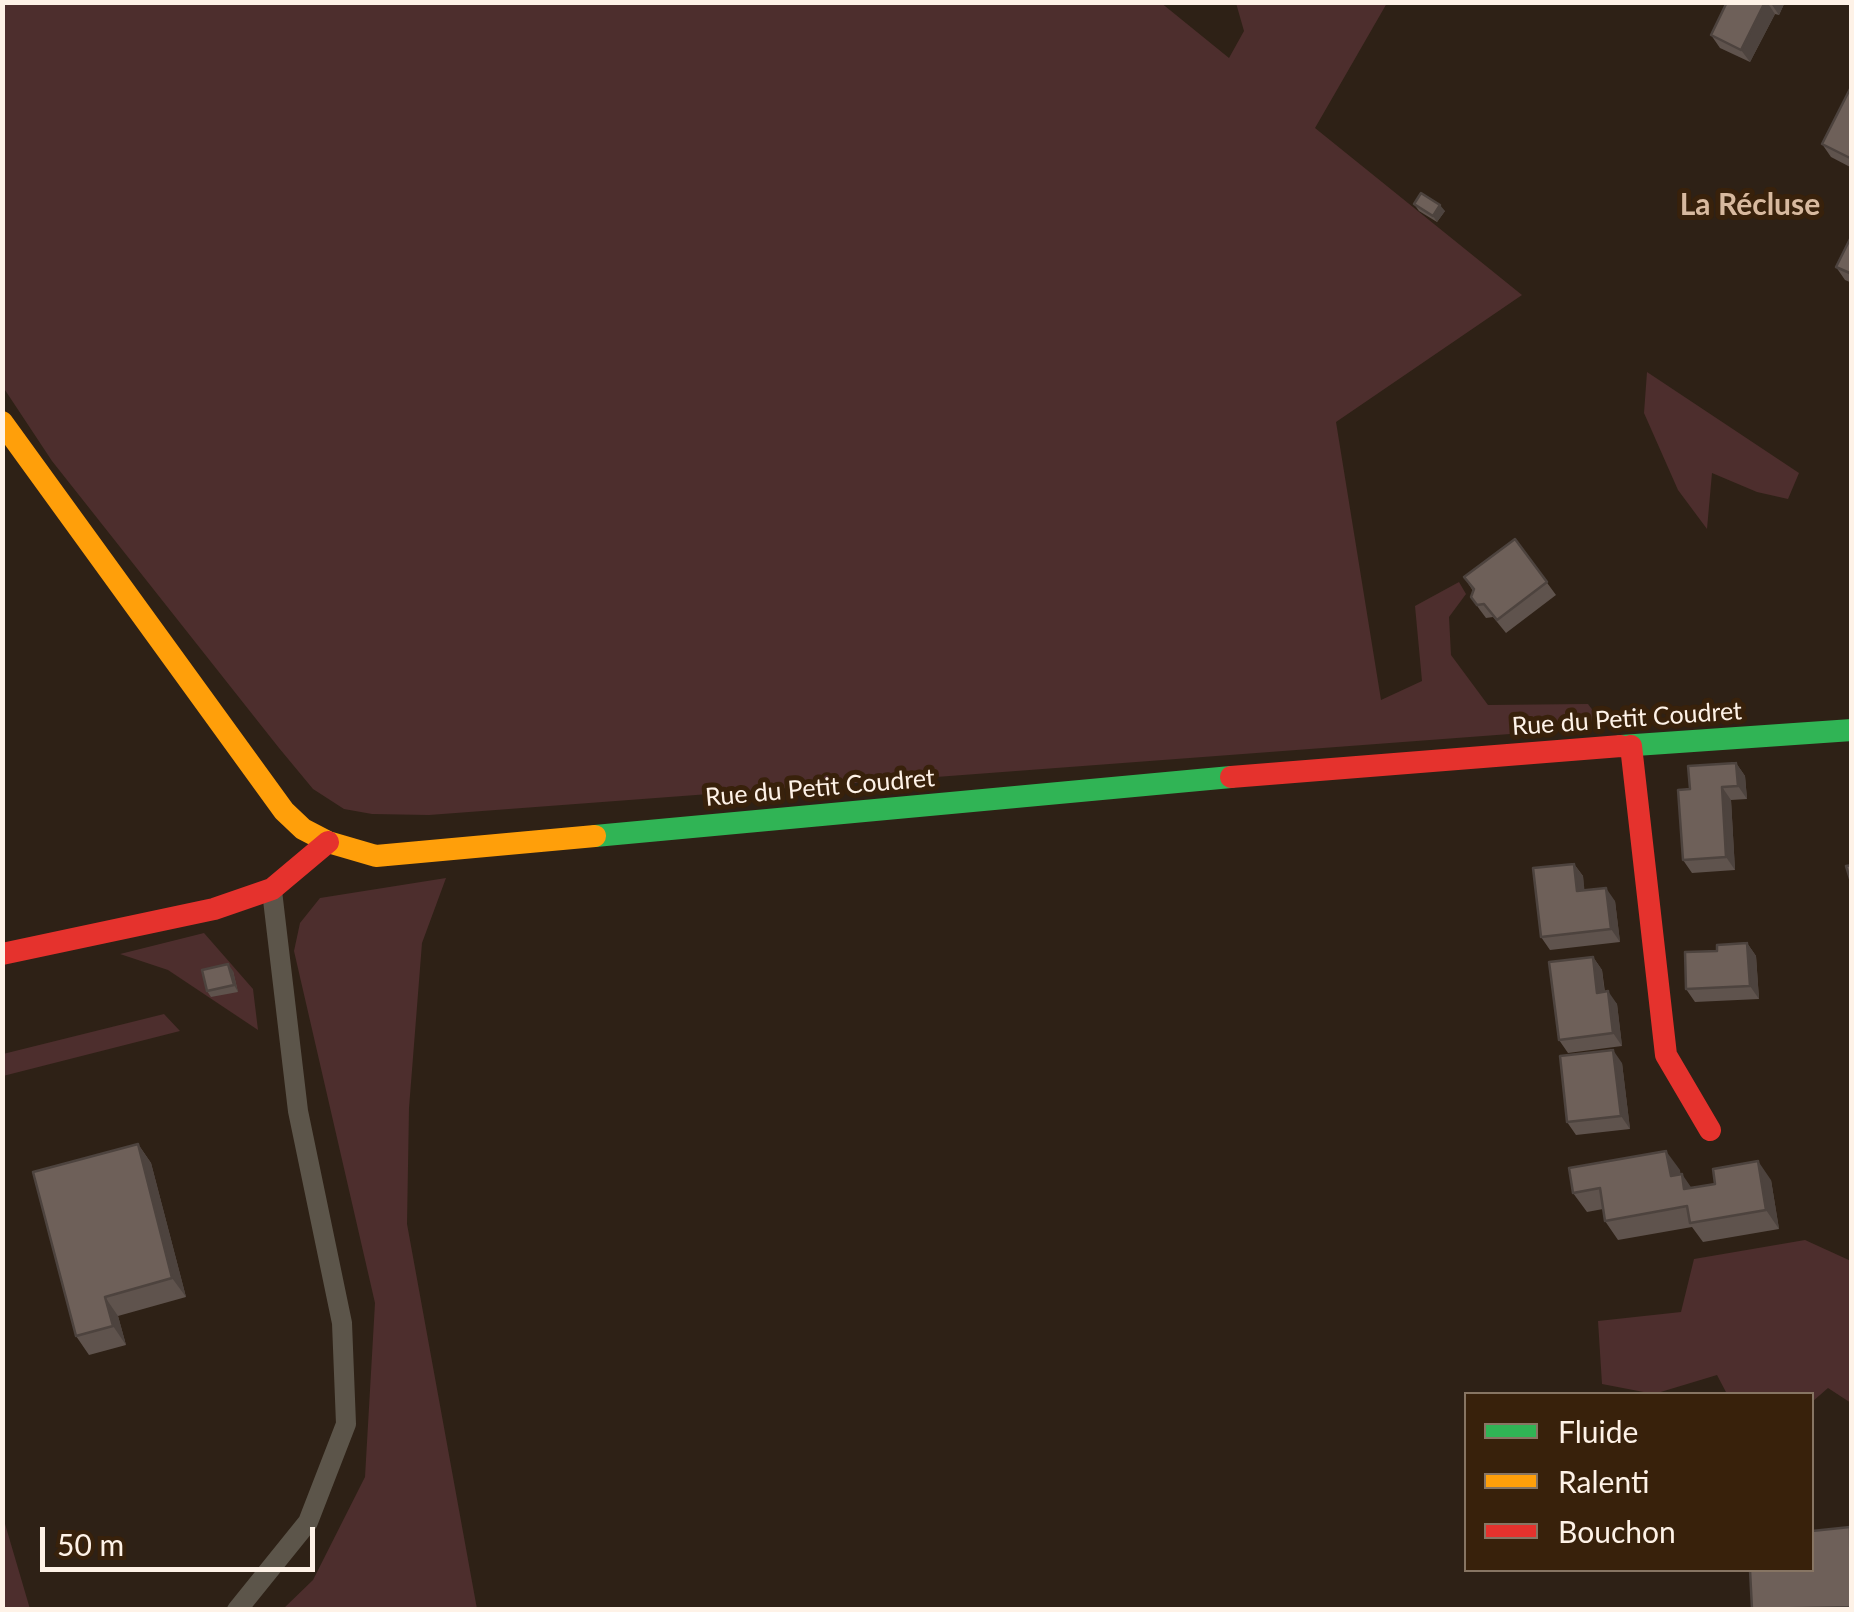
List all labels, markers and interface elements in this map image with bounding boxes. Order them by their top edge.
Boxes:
district label: La Récluse [1680,187,1820,223]
street label: Rue du Petit Coudret [1511,696,1743,742]
street label: Rue du Petit Coudret [704,763,936,813]
legend [1464,1392,1814,1572]
text: Fluide [1558,1413,1638,1449]
text: Ralenti [1558,1463,1649,1499]
scale bar [45,1507,320,1569]
text: Bouchon [1558,1513,1676,1549]
text: 50 m [57,1526,124,1562]

